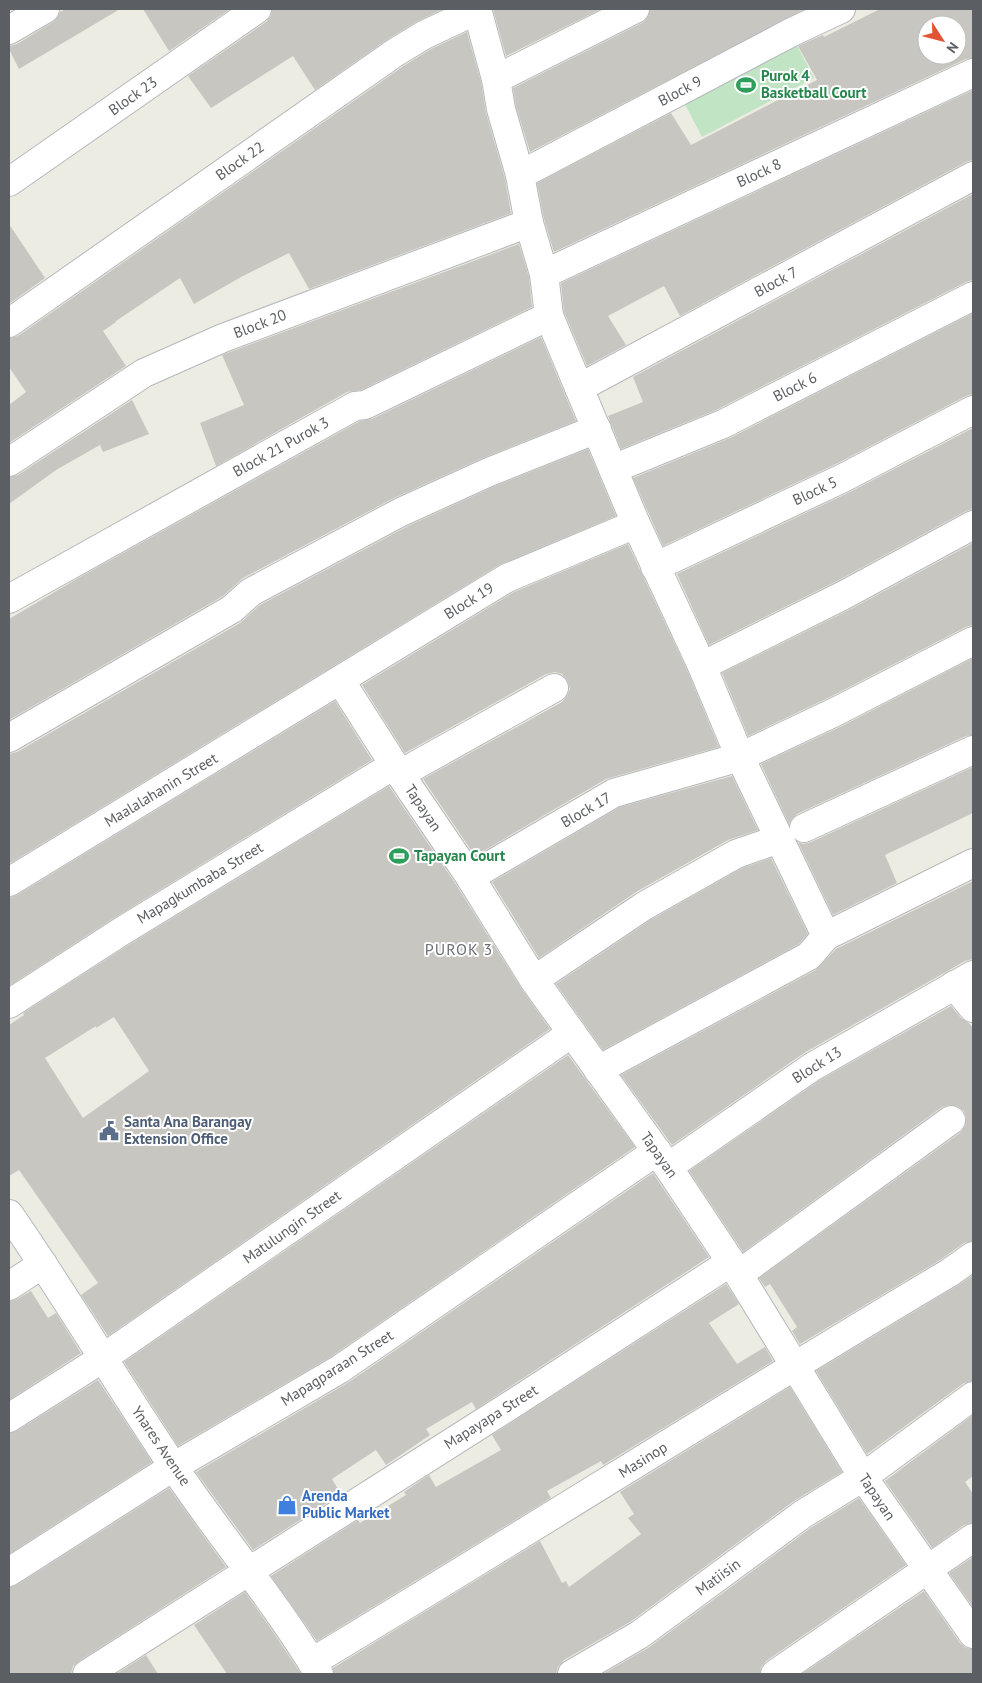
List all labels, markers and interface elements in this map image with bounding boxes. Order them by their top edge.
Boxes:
north arrow [917,15,967,65]
text: N [943,39,963,57]
place label: Purok 4 Basketball Court [761,66,867,102]
street label: Block 9 [655,71,705,110]
street label: Block 23 [105,72,161,119]
sports icon: Purok 4 Basketball Court [735,74,757,96]
street label: Block 22 [212,137,268,184]
street label: Block 8 [734,154,784,191]
street label: Block 7 [751,262,801,301]
street label: Block 20 [231,305,289,342]
street label: Block 6 [770,367,820,406]
street label: Block 21 Purok 3 [229,412,332,481]
street label: Block 5 [790,472,840,509]
street label: Block 19 [440,578,497,623]
street label: Maalalahanin Street [101,748,221,831]
street label: Tapayan [401,781,446,835]
street label: Block 17 [557,788,614,832]
street label: Mapagkumbaba Street [133,837,266,928]
sports icon: Tapayan Court [388,845,410,867]
place label: Tapayan Court [414,846,506,865]
district label: PUROK 3 [425,939,493,959]
street label: Block 13 [788,1042,845,1087]
place label: Santa Ana Barangay Extension Office [124,1112,253,1148]
public building icon: Santa Ana Barangay Extension Office [98,1120,120,1142]
street label: Tapayan [637,1128,682,1182]
street label: Matulungin Street [239,1186,345,1268]
street label: Mapagparaan Street [277,1325,396,1410]
street label: Mapayapa Street [440,1380,541,1453]
street label: Ynares Avenue [128,1402,195,1489]
street label: Masinop [615,1437,671,1482]
street label: Tapayan [855,1470,900,1524]
place label: Arenda Public Market [302,1486,390,1522]
shop icon: Arenda Public Market [276,1494,298,1516]
street label: Matiisin [691,1554,744,1599]

